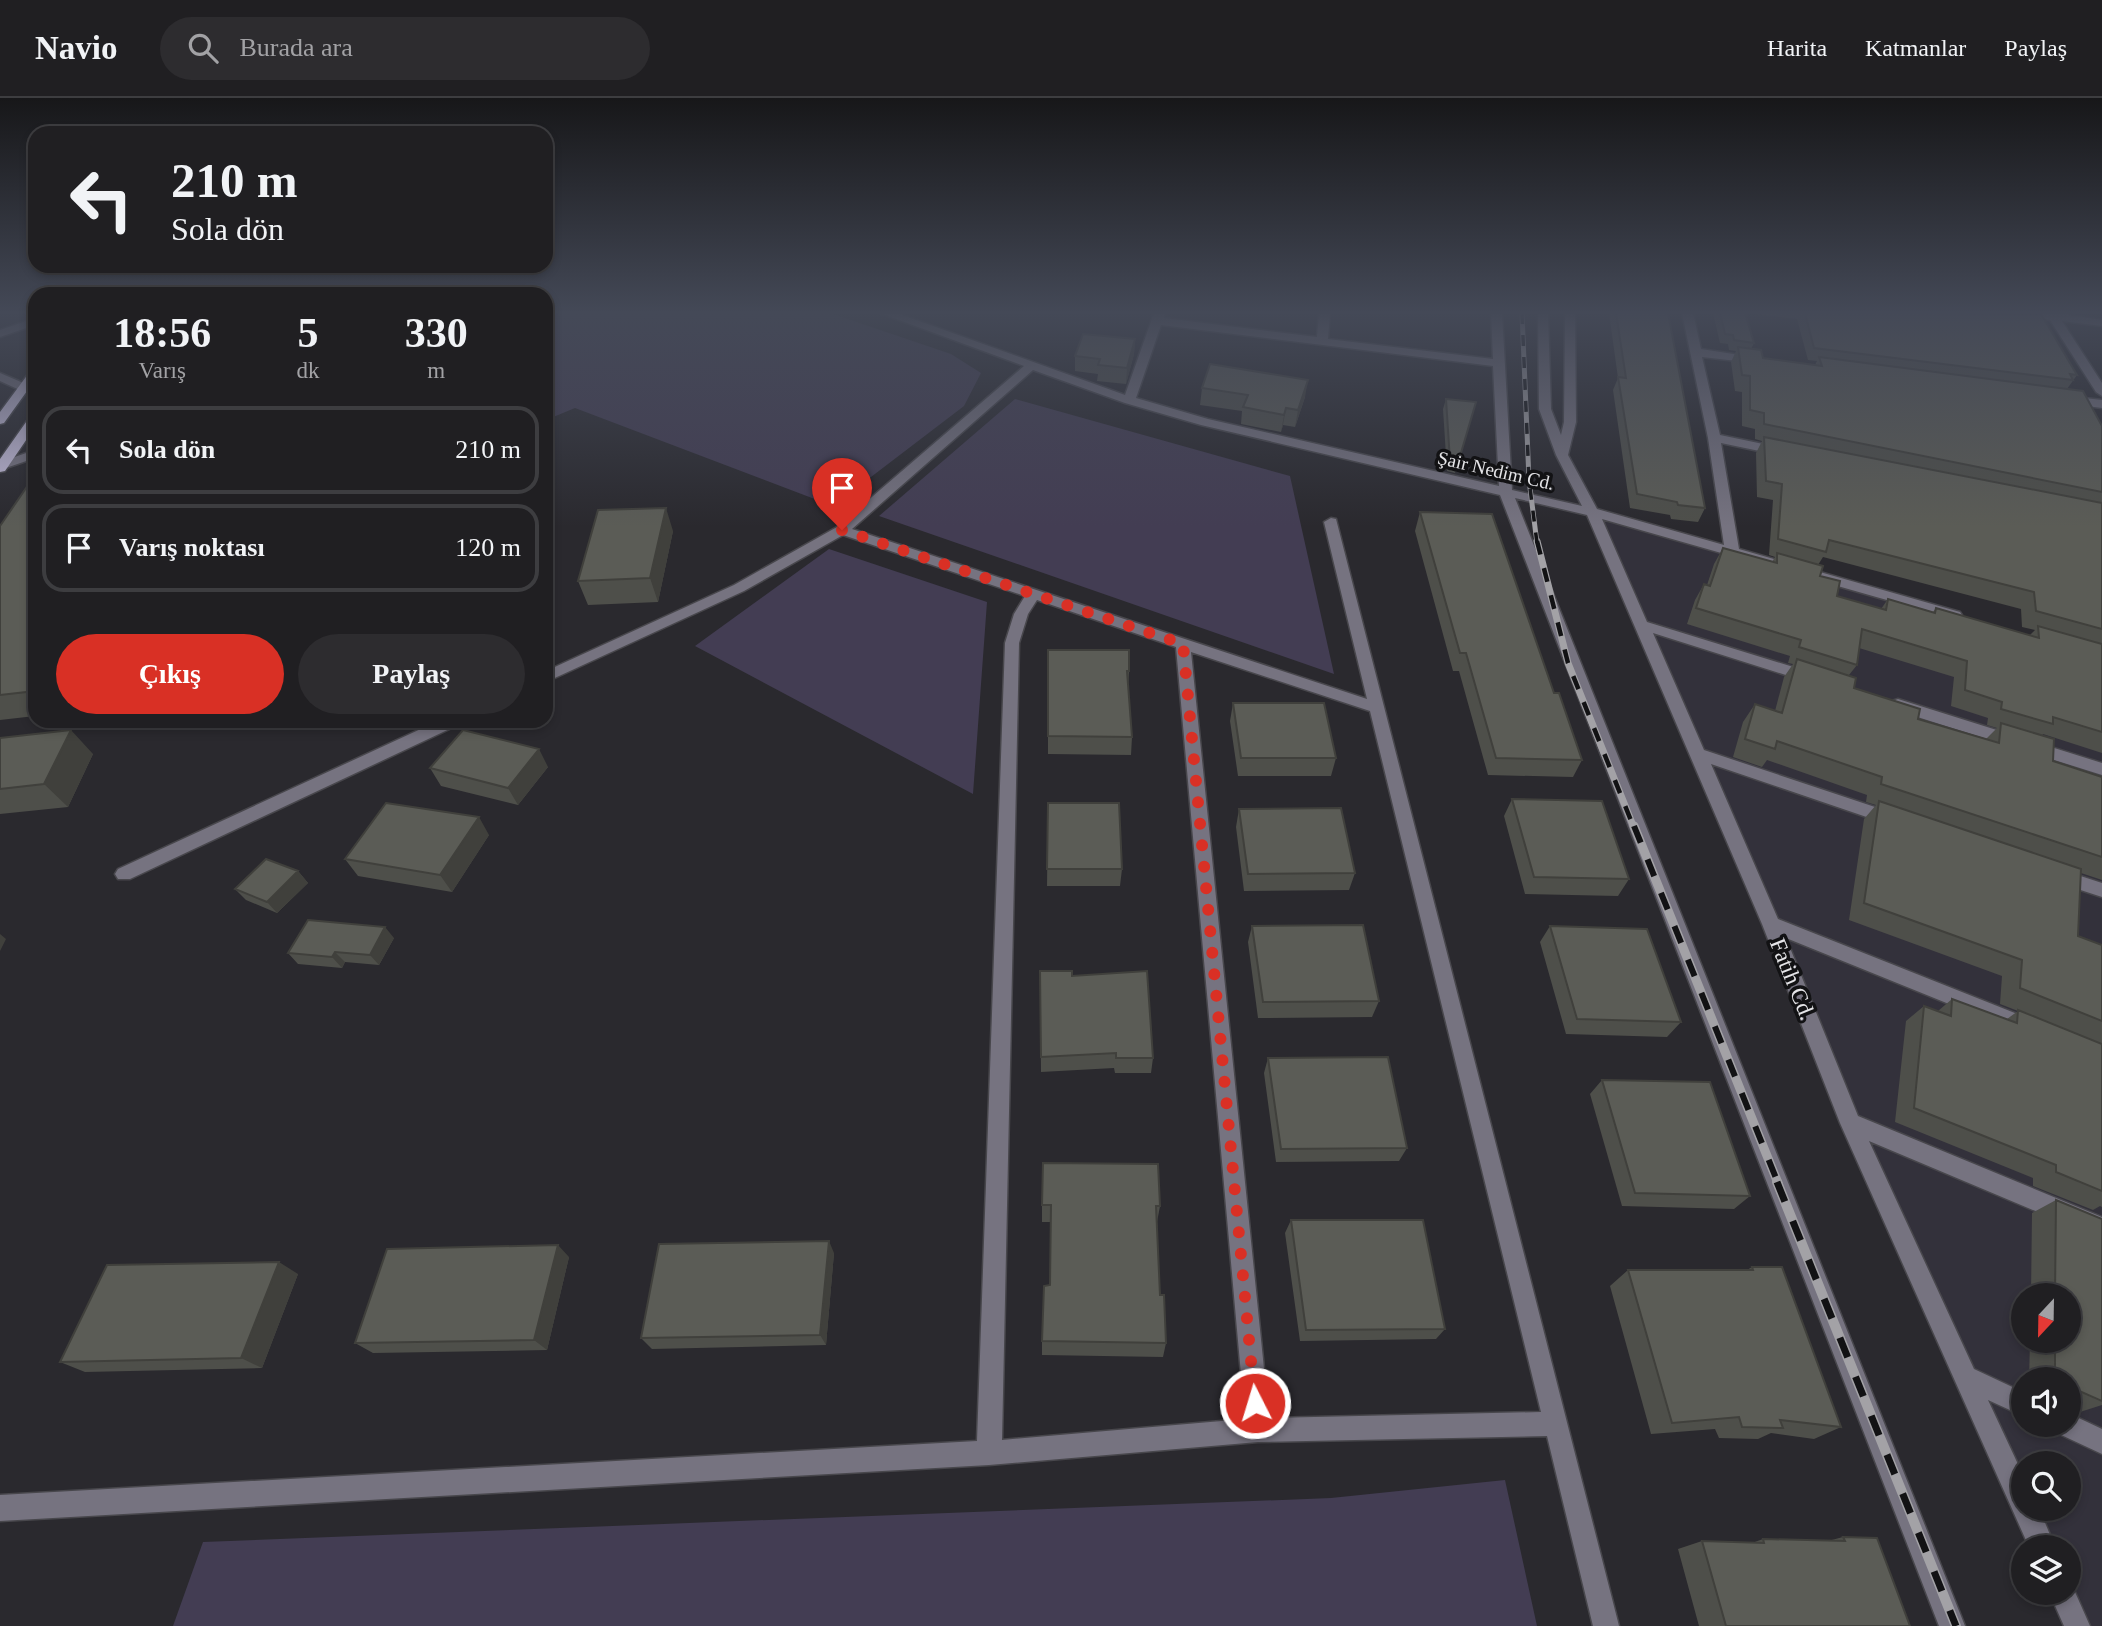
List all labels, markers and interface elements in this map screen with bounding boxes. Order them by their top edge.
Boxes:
search box [160,17,650,80]
icon: search [184,29,222,67]
text: Navio [35,30,118,66]
text: Burada ara [240,33,353,62]
text: Harita [1767,35,1827,61]
text: Katmanlar [1865,35,1966,61]
text: Paylaş [2004,35,2067,61]
text: 210 m [171,153,298,208]
icon: left [56,154,147,245]
text: Sola dön [171,211,284,247]
text: 18:56 [113,310,211,356]
text: 5 [298,310,319,356]
text: 330 [405,310,468,356]
text: Varış [139,358,186,383]
text: dk [297,358,320,383]
text: m [427,358,445,383]
icon: left [60,431,98,469]
text: Sola dön [119,435,215,464]
text: 210 m [455,435,521,464]
street label: Şair Nedim Cd. [1436,447,1556,494]
pin [812,458,872,530]
icon: arrive [823,469,861,507]
icon: arrive [60,529,98,567]
text: Varış noktası [119,533,265,562]
text: 120 m [455,533,521,562]
button: Çıkış [56,634,284,714]
button: Paylaş [298,634,525,714]
street label: Fatih Cd. [1765,935,1820,1024]
north arrow [2011,1283,2081,1353]
map controls [2011,1283,2081,1605]
position arrow [1218,1366,1292,1440]
button: sound [2011,1367,2081,1437]
button: search [2011,1451,2081,1521]
button: layers [2011,1535,2081,1605]

